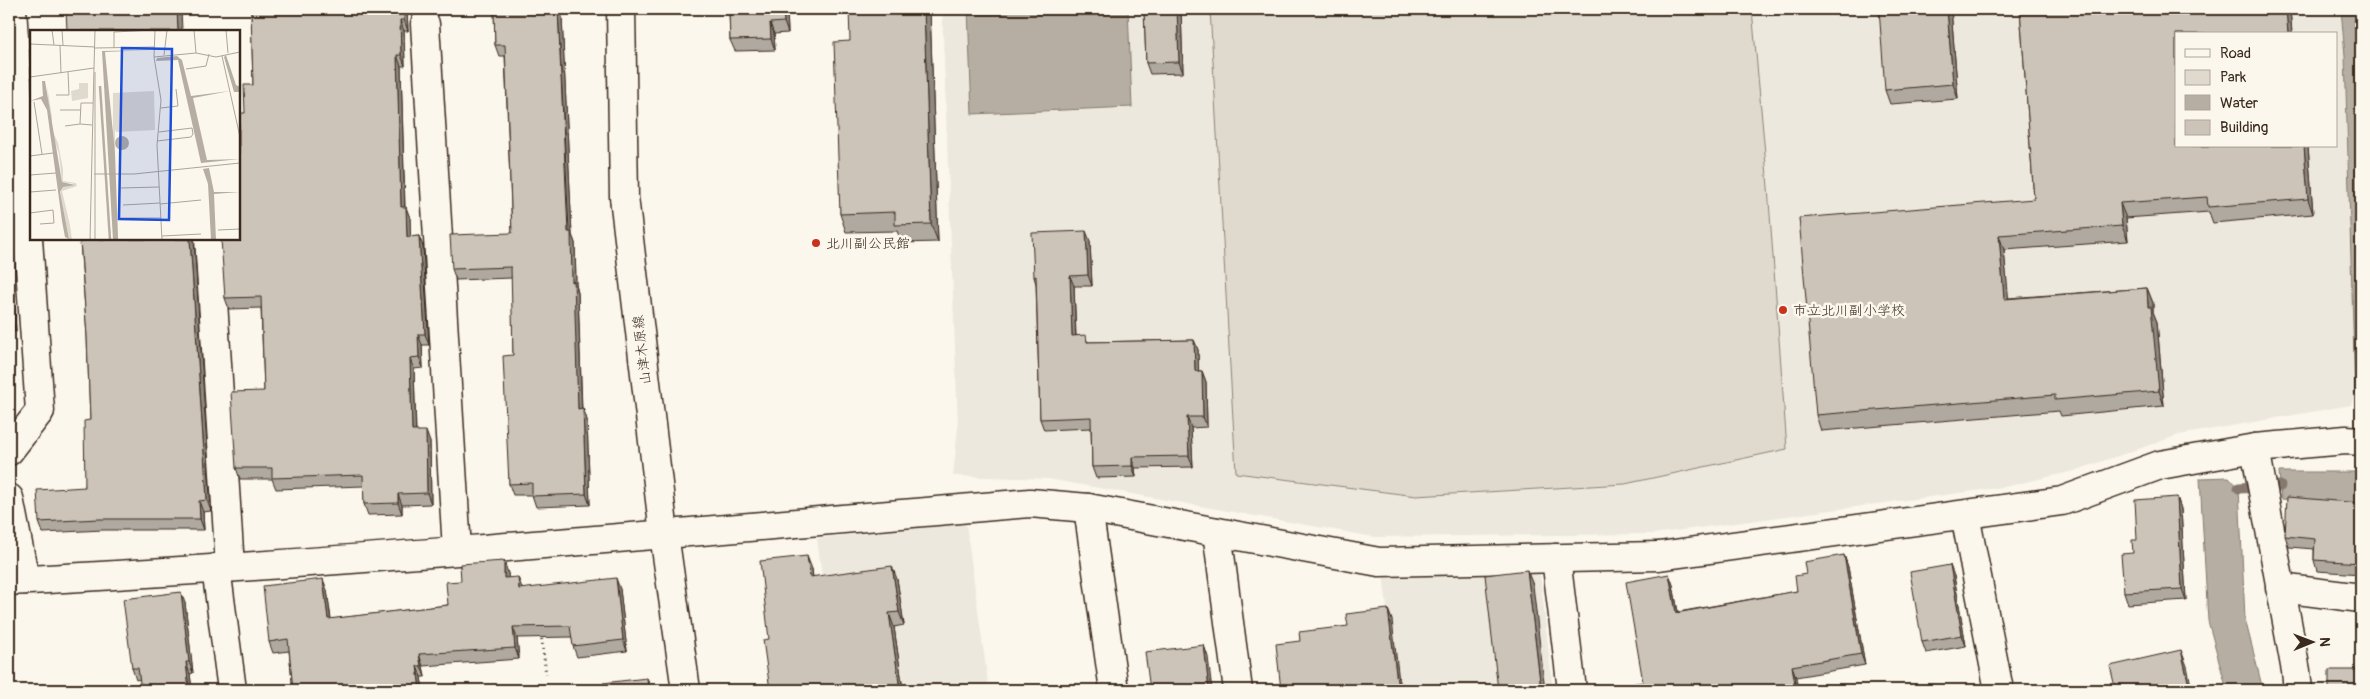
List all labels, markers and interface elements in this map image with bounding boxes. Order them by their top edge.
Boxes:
inset map [30,30,240,240]
legend [2175,32,2338,148]
text: Road [2220,44,2251,63]
text: Park [2220,68,2247,87]
text: Water [2220,94,2259,113]
text: Building [2220,118,2268,137]
place label: 北川副公民館 [826,235,910,252]
marker: 北川副公民館 [810,237,822,249]
place label: 市立北川副小学校 [1793,302,1905,319]
marker: 市立北川副小学校 [1777,304,1789,316]
street label: 山津木原線 [629,314,655,386]
north arrow [2288,616,2338,666]
text: N [2316,637,2333,647]

